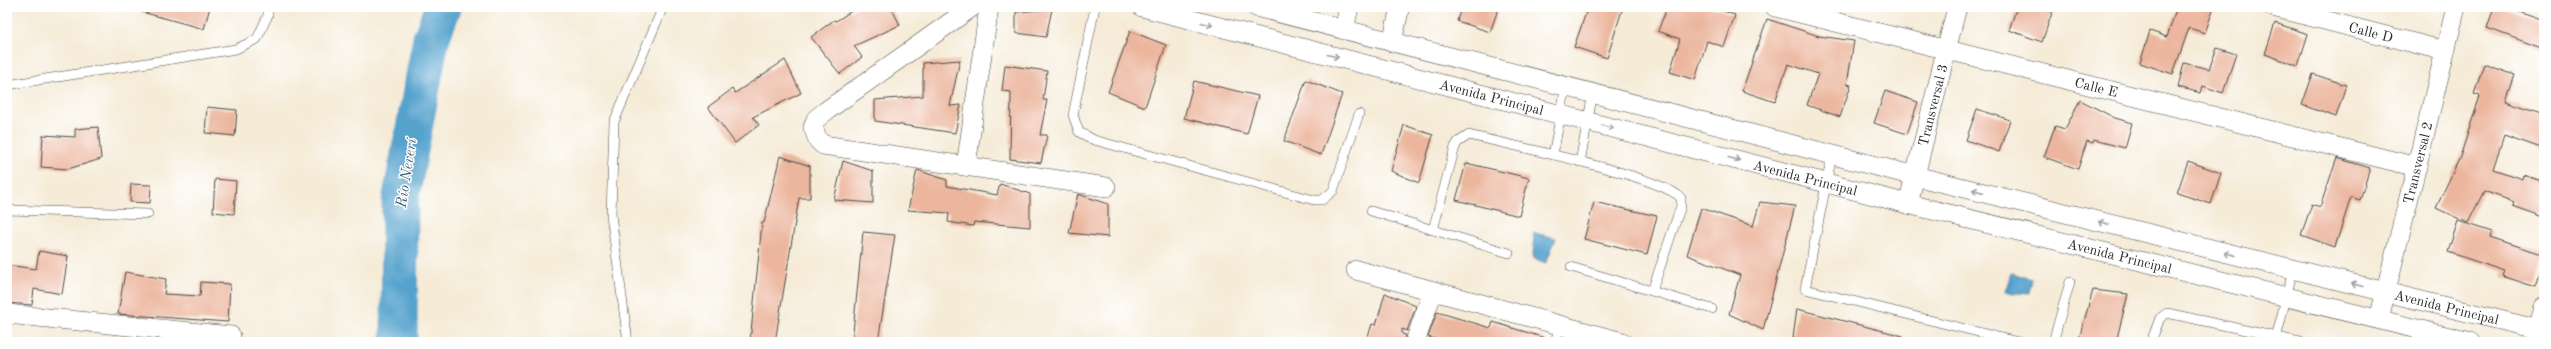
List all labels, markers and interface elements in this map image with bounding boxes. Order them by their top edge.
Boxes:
one-way arrow [1200,20,1213,28]
street label: Calle D [2347,21,2394,45]
one-way arrow [1326,53,1339,60]
street label: Transversal 3 [1917,63,1951,148]
street label: Calle E [2073,76,2119,100]
street label: Avenida Principal [1438,78,1545,118]
street label: Transversal 2 [2402,120,2435,205]
one-way arrow [1601,124,1614,131]
water label: Río Neverí [394,137,420,210]
one-way arrow [1727,156,1740,164]
street label: Avenida Principal [1752,158,1859,199]
one-way arrow [1972,187,1985,195]
one-way arrow [2098,218,2111,226]
street label: Avenida Principal [2066,237,2173,277]
one-way arrow [2224,249,2237,257]
one-way arrow [2350,281,2363,288]
street label: Avenida Principal [2393,288,2500,328]

